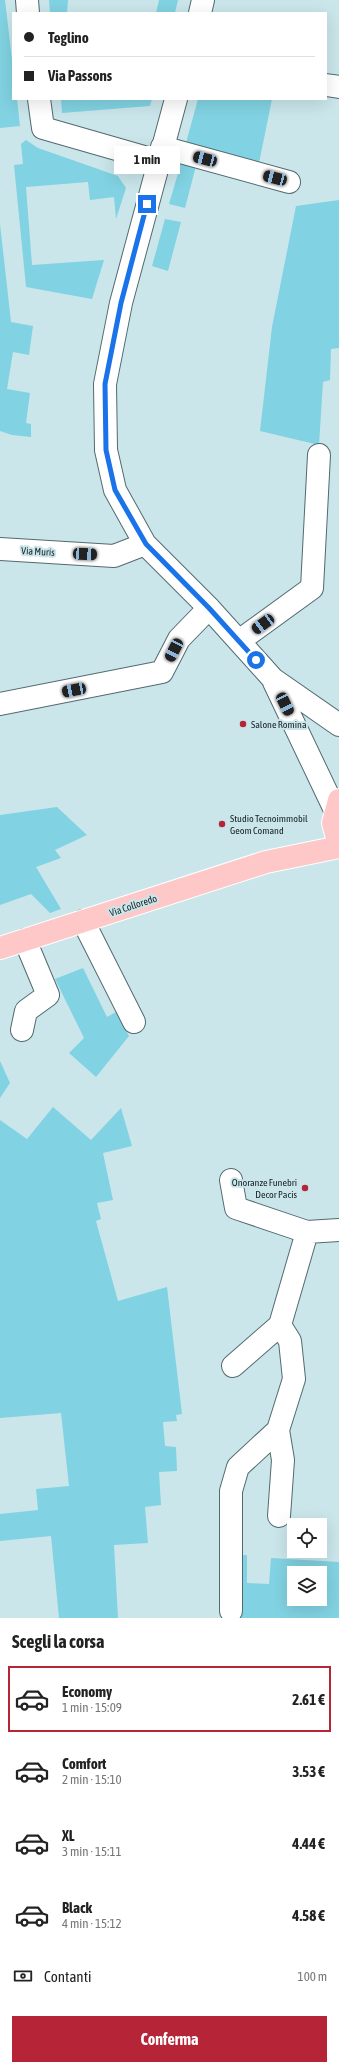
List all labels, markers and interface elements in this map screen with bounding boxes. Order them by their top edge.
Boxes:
text: Teglino [48,29,89,46]
text: Via Passons [48,67,112,84]
callout: 1 min [114,146,180,174]
car [192,150,218,168]
text: 1 min [134,152,160,167]
car [262,169,288,187]
route end [138,195,156,213]
street label: Via Muris [21,545,55,558]
car [73,547,97,561]
car [250,612,276,636]
car [163,637,185,663]
route start [247,651,265,669]
car [61,682,87,698]
car [274,691,296,717]
marker: Salone Romina [238,719,248,729]
place label: Salone Romina [251,719,307,730]
place label: Studio Tecnoimmobil Geom Comand [230,813,308,836]
marker: Studio Tecnoimmobil Geom Comand [217,819,227,829]
street label: Via Colloredo [108,893,159,918]
place label: Onoranze Funebri Decor Pacis [232,1177,297,1200]
marker: Onoranze Funebri Decor Pacis [300,1183,310,1193]
map controls [287,1518,327,1606]
button: locate [287,1518,327,1558]
button: layers [287,1566,327,1606]
text: Scegli la corsa [12,1631,104,1652]
icon: car [14,1681,50,1717]
text: Economy [62,1683,112,1700]
text: 2.61 € [292,1691,325,1708]
text: 1 min · 15:09 [62,1700,122,1715]
icon: car [14,1753,50,1789]
text: Comfort [62,1755,106,1772]
text: 3.53 € [292,1763,325,1780]
text: 2 min · 15:10 [62,1772,122,1787]
icon: car [14,1825,50,1861]
text: XL [62,1827,75,1844]
text: 4.44 € [292,1835,325,1852]
text: 3 min · 15:11 [62,1844,122,1859]
icon: car [14,1897,50,1933]
text: Black [62,1899,92,1916]
text: 4.58 € [292,1907,325,1924]
text: 4 min · 15:12 [62,1916,122,1931]
icon: cash [12,1965,34,1987]
text: Contanti [44,1968,91,1985]
text: 100 m [298,1969,327,1984]
button: Conferma [12,2016,327,2062]

